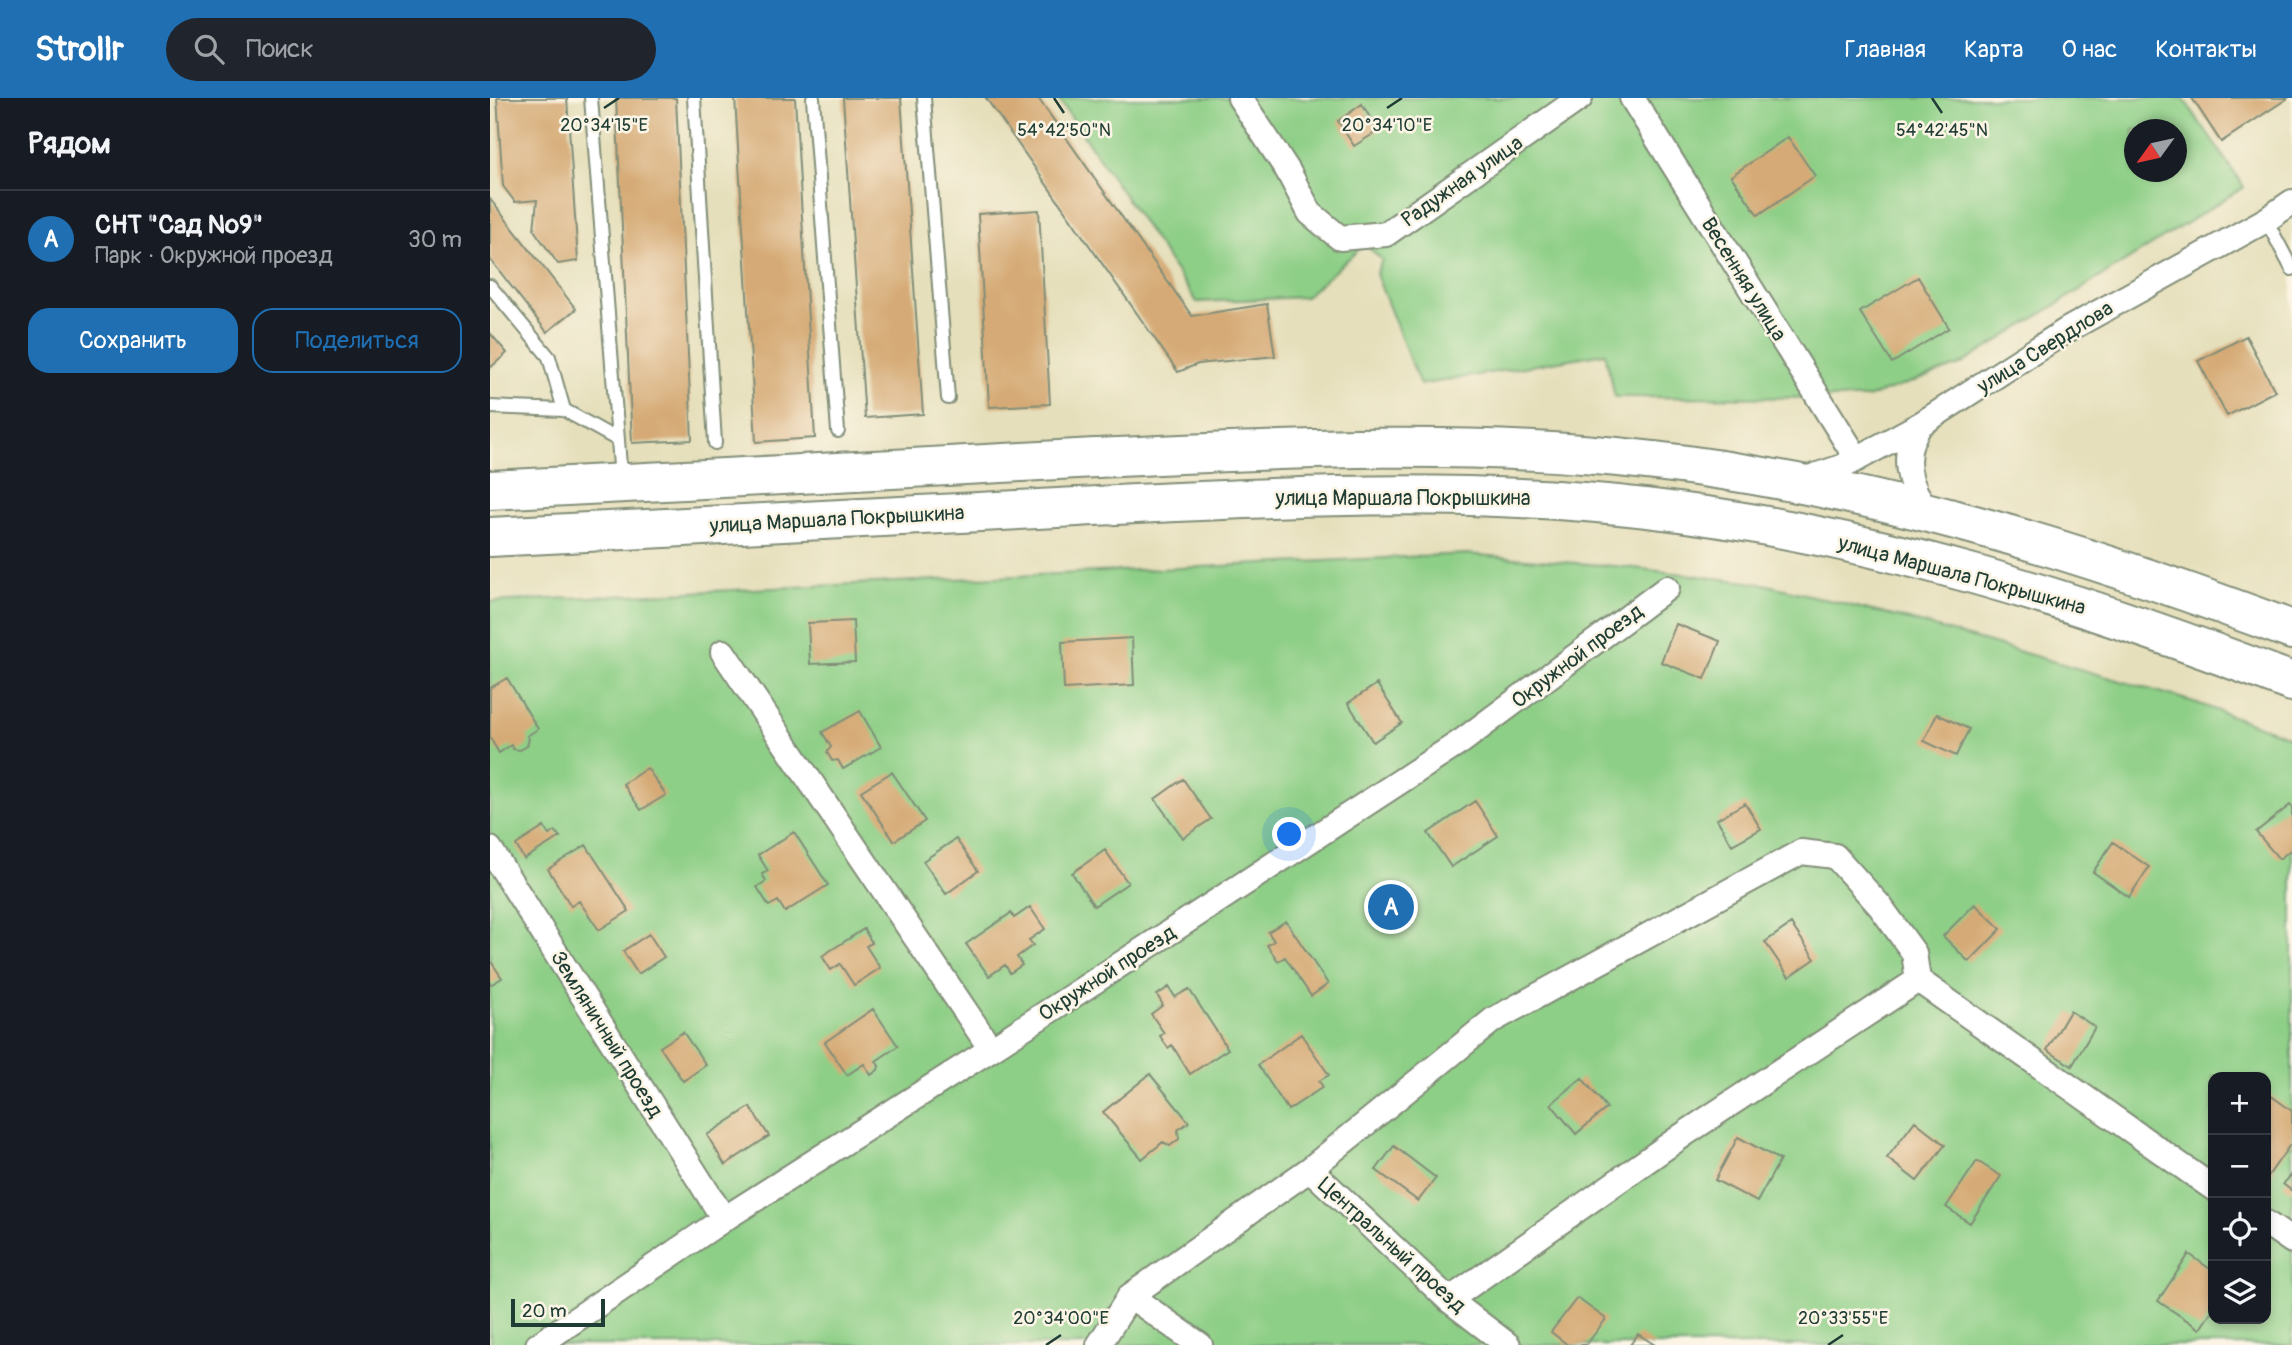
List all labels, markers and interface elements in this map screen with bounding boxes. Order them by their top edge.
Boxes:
search box [166,18,656,81]
text: Strollr [35,29,124,70]
icon: search [190,30,228,68]
text: Поиск [246,33,314,65]
text: Главная [1845,35,1926,64]
text: Карта [1964,35,2024,64]
text: О нас [2062,35,2117,64]
text: Контакты [2155,35,2257,64]
text: 20°34'15"E [560,114,648,137]
text: 20°34'10"E [1342,114,1432,137]
text: 54°42'50"N [1017,119,1111,142]
text: 54°42'45"N [1896,119,1988,142]
north arrow [2124,119,2187,182]
text: Рядом [28,125,111,162]
street label: Радужная улица [1396,130,1528,233]
text: СНТ "Сад №9" [95,209,263,241]
street label: Весенняя улица [1695,212,1792,346]
text: A [44,225,58,254]
text: 30 m [408,225,462,254]
text: Парк · Окружной проезд [95,241,333,270]
street label: улица Свердлова [1971,295,2118,401]
button: Сохранить [28,308,238,373]
button: Поделиться [252,308,462,373]
street label: улица Маршала Покрышкина [1274,485,1531,512]
street label: улица Маршала Покрышкина [708,499,965,540]
street label: улица Маршала Покрышкина [1834,529,2089,622]
street label: Окружной проезд [1506,598,1649,715]
your location [1272,817,1306,851]
pin: A [1368,881,1414,933]
street label: Окружной проезд [1034,919,1181,1028]
street label: Земляничный проезд [544,946,669,1123]
map controls [2208,1072,2271,1324]
button: + [2208,1072,2271,1135]
button: − [2208,1135,2271,1198]
street label: Центральный проезд [1312,1172,1472,1319]
button: locate [2208,1198,2271,1261]
button: layers [2208,1261,2271,1324]
scale bar [511,1296,606,1328]
text: 20 m [522,1299,567,1323]
text: 20°34'00"E [1013,1307,1109,1330]
text: 20°33'55"E [1798,1307,1888,1330]

